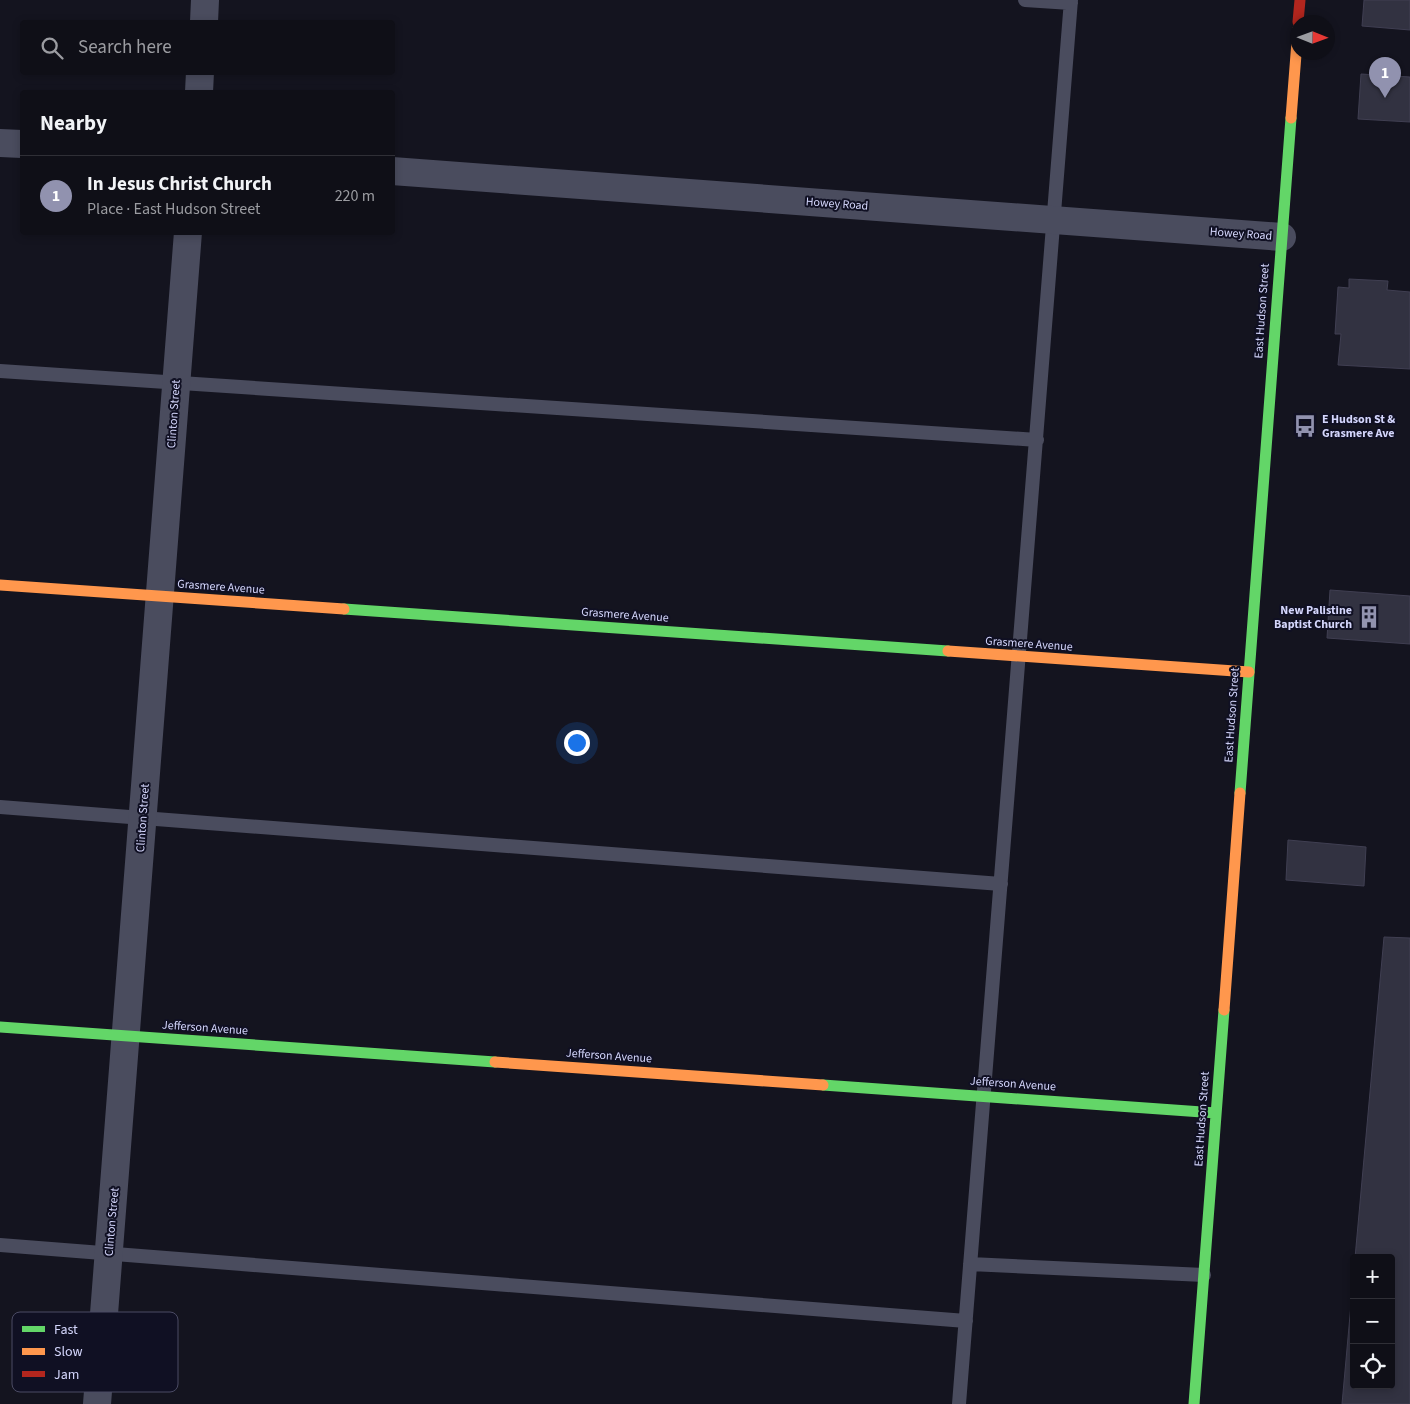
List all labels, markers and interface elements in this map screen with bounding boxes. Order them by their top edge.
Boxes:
north arrow [1290,15,1335,60]
search box [20,20,395,75]
icon: search [38,34,66,62]
text: Search here [78,34,172,61]
pin: 1 [1369,57,1401,98]
text: Nearby [40,108,107,138]
text: In Jesus Christ Church [87,171,272,198]
text: 1 [52,185,60,207]
text: 220 m [335,185,375,207]
street label: Howey Road [805,193,869,215]
text: Place · East Hudson Street [87,198,260,220]
street label: Howey Road [1209,223,1273,245]
street label: East Hudson Street [1250,263,1274,359]
street label: Clinton Street [163,379,185,449]
place label: E Hudson St & Grasmere Ave [1322,411,1395,442]
bus stop icon: E Hudson St & Grasmere Ave [1292,413,1318,439]
street label: Grasmere Avenue [177,575,265,599]
place label: New Palistine Baptist Church [1274,602,1352,633]
street label: Grasmere Avenue [581,603,669,627]
building icon: New Palistine Baptist Church [1356,604,1382,630]
street label: Grasmere Avenue [985,632,1073,656]
street label: East Hudson Street [1220,667,1244,763]
your location [564,730,590,756]
street label: Clinton Street [132,783,154,853]
street label: Jefferson Avenue [161,1017,249,1039]
street label: Jefferson Avenue [565,1045,653,1067]
street label: East Hudson Street [1190,1071,1214,1167]
street label: Jefferson Avenue [969,1073,1057,1095]
street label: Clinton Street [101,1187,123,1257]
map controls [1350,1254,1395,1389]
button: + [1350,1254,1395,1299]
button: − [1350,1299,1395,1344]
legend [12,1312,178,1392]
text: Fast [54,1320,78,1340]
text: Slow [54,1342,83,1362]
button: locate [1350,1344,1395,1389]
text: Jam [54,1365,79,1385]

